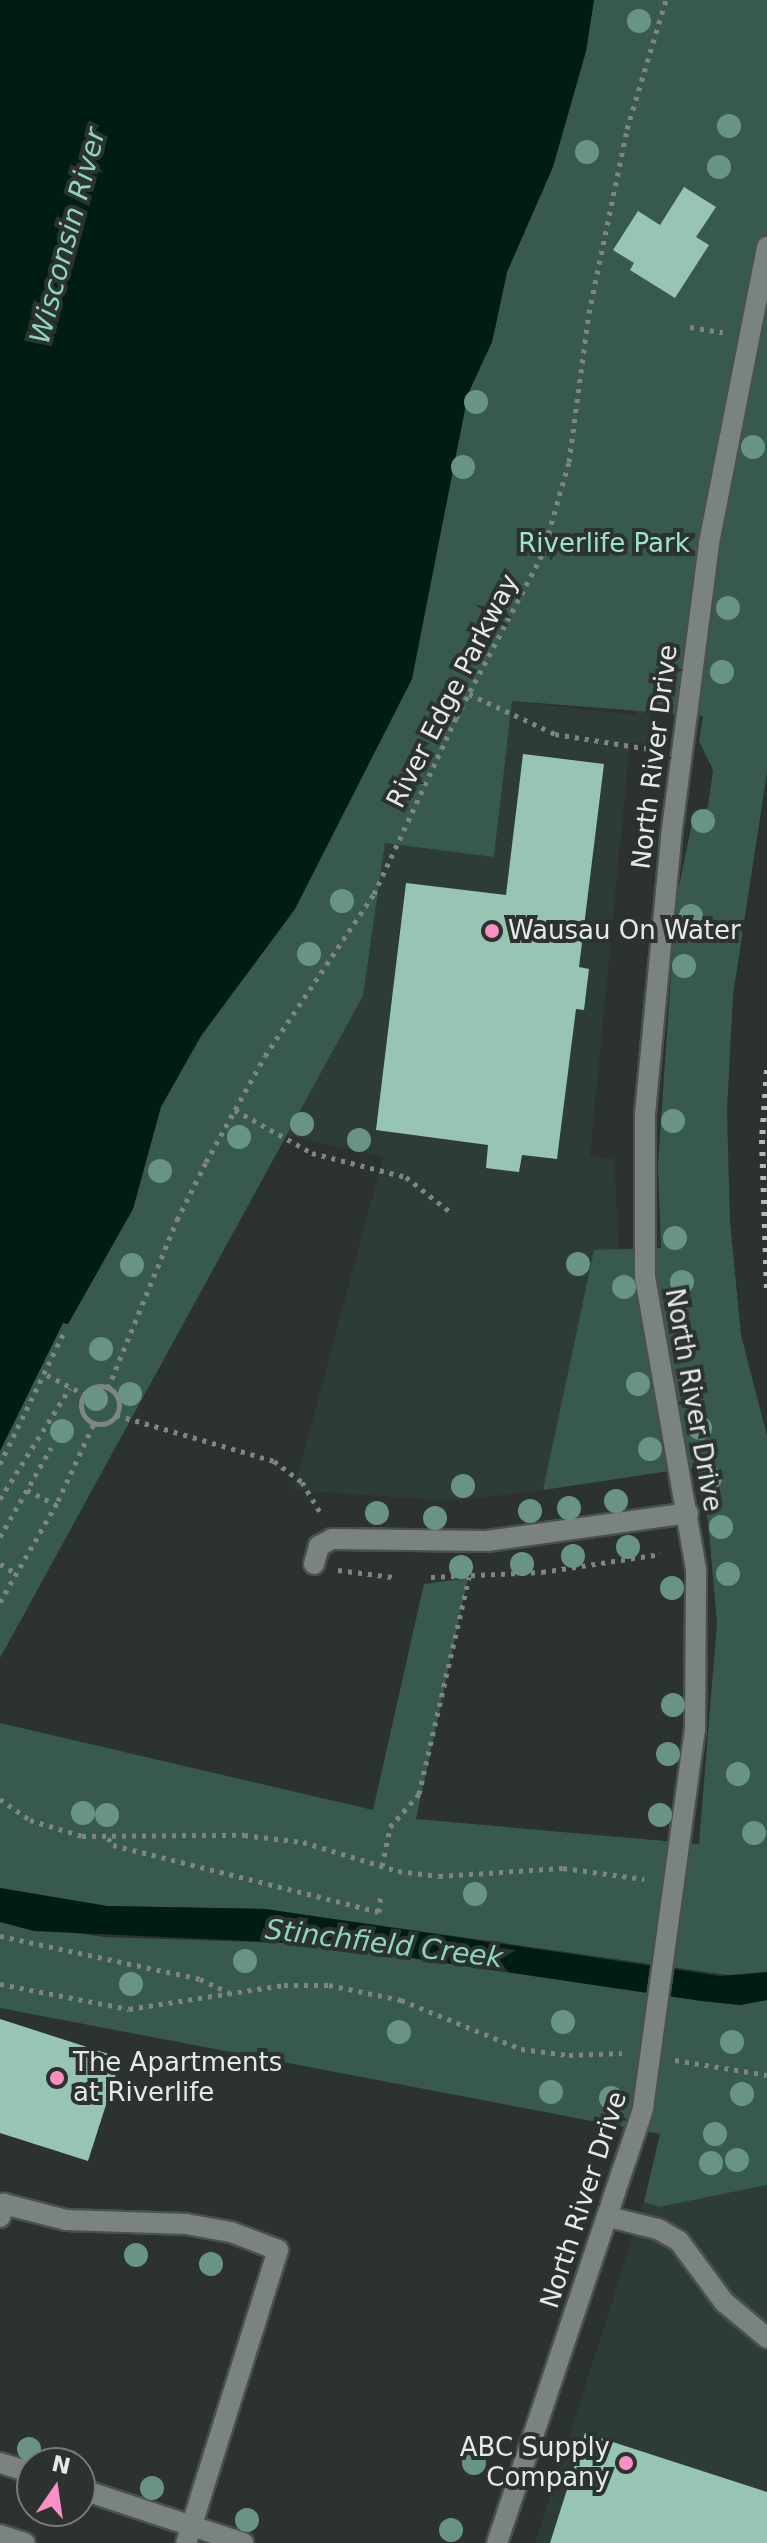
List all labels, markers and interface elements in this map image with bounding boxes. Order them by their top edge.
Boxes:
water label: Wisconsin River [23,124,113,348]
park label: Riverlife Park [518,528,690,560]
street label: River Edge Parkway [381,569,525,813]
street label: North River Drive [626,643,684,871]
place label: Wausau On Water [508,915,741,947]
marker: Wausau On Water [483,922,501,940]
street label: North River Drive [658,1286,728,1514]
water label: Stinchfield Creek [263,1913,505,1975]
place label: The Apartments at Riverlife [73,2047,282,2108]
marker: The Apartments at Riverlife [48,2069,66,2087]
street label: North River Drive [534,2088,634,2312]
place label: ABC Supply Company [460,2432,610,2494]
north arrow [16,2447,96,2527]
text: N [49,2451,73,2479]
marker: ABC Supply Company [617,2454,635,2472]

